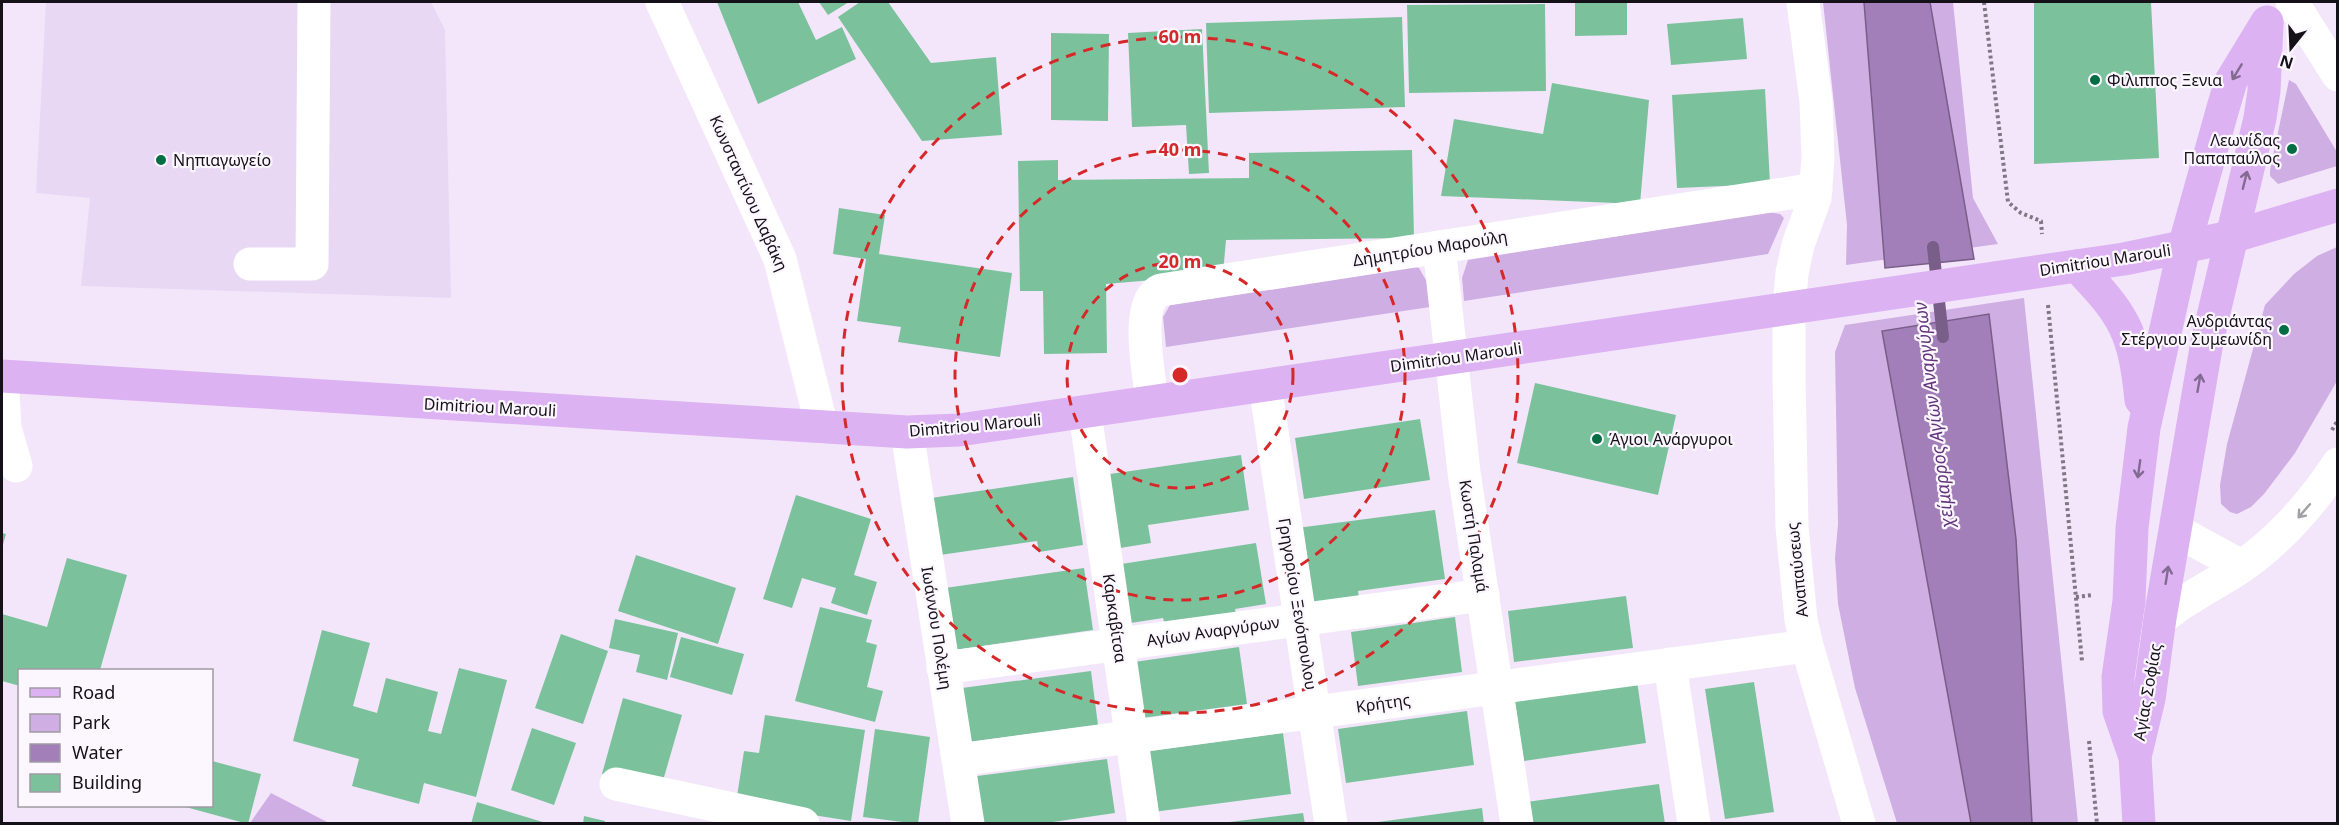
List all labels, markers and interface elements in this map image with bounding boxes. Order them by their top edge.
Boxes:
north arrow [2261,18,2321,78]
text: 60 m [1159,24,1201,48]
text: N [2277,50,2296,75]
one-way arrow [2230,63,2242,80]
place label: Φιλιππος Ξενια [2107,69,2222,91]
marker: Φιλιππος Ξενια [2088,73,2102,87]
street label: Κωνσταντίνου Δαβάκη [705,112,793,274]
place label: Λεωνίδας Παπαπαύλος [2184,129,2280,169]
text: 40 m [1159,137,1201,161]
marker: Λεωνίδας Παπαπαύλος [2285,142,2299,156]
place label: Νηπιαγωγείο [173,149,271,171]
marker: Νηπιαγωγείο [154,153,168,167]
one-way arrow [2240,171,2252,190]
street label: Δημητρίου Μαρούλη [1351,225,1509,271]
street label: Dimitriou Marouli [2038,239,2172,281]
text: 20 m [1159,249,1201,273]
water label: χείμαρρος Αγίων Αναργύρων [1907,300,1959,530]
place label: Ανδριάντας Στέργιου Συμεωνίδη [2121,310,2272,350]
marker: Ανδριάντας Στέργιου Συμεωνίδη [2277,323,2291,337]
street label: Dimitriou Marouli [1389,337,1523,377]
centre of rings [1170,365,1190,385]
one-way arrow [2194,374,2205,393]
street label: Dimitriou Marouli [423,393,557,421]
street label: Dimitriou Marouli [908,408,1042,442]
place label: Άγιοι Ανάργυροι [1609,428,1733,450]
marker: Άγιοι Ανάργυροι [1590,432,1604,446]
one-way arrow [2134,459,2145,479]
street label: Κωστή Παλαμά [1454,478,1494,594]
one-way arrow [2297,503,2310,519]
street label: Γρηγορίου Ξενόπουλου [1274,516,1322,692]
street label: Αναπαύσεως [1781,521,1813,619]
street label: Ιωάννου Πολέμη [916,565,958,691]
one-way arrow [2162,566,2173,586]
street label: Καρκαβίτσα [1098,572,1132,664]
street label: Αγίων Αναργύρων [1145,611,1281,651]
street label: Αγίας Σοφίας [2128,642,2166,742]
legend [18,669,213,807]
text: Road [72,680,115,704]
street label: Κρήτης [1354,688,1412,718]
text: Park [72,710,110,734]
text: Water [72,740,123,764]
text: Building [72,770,142,794]

